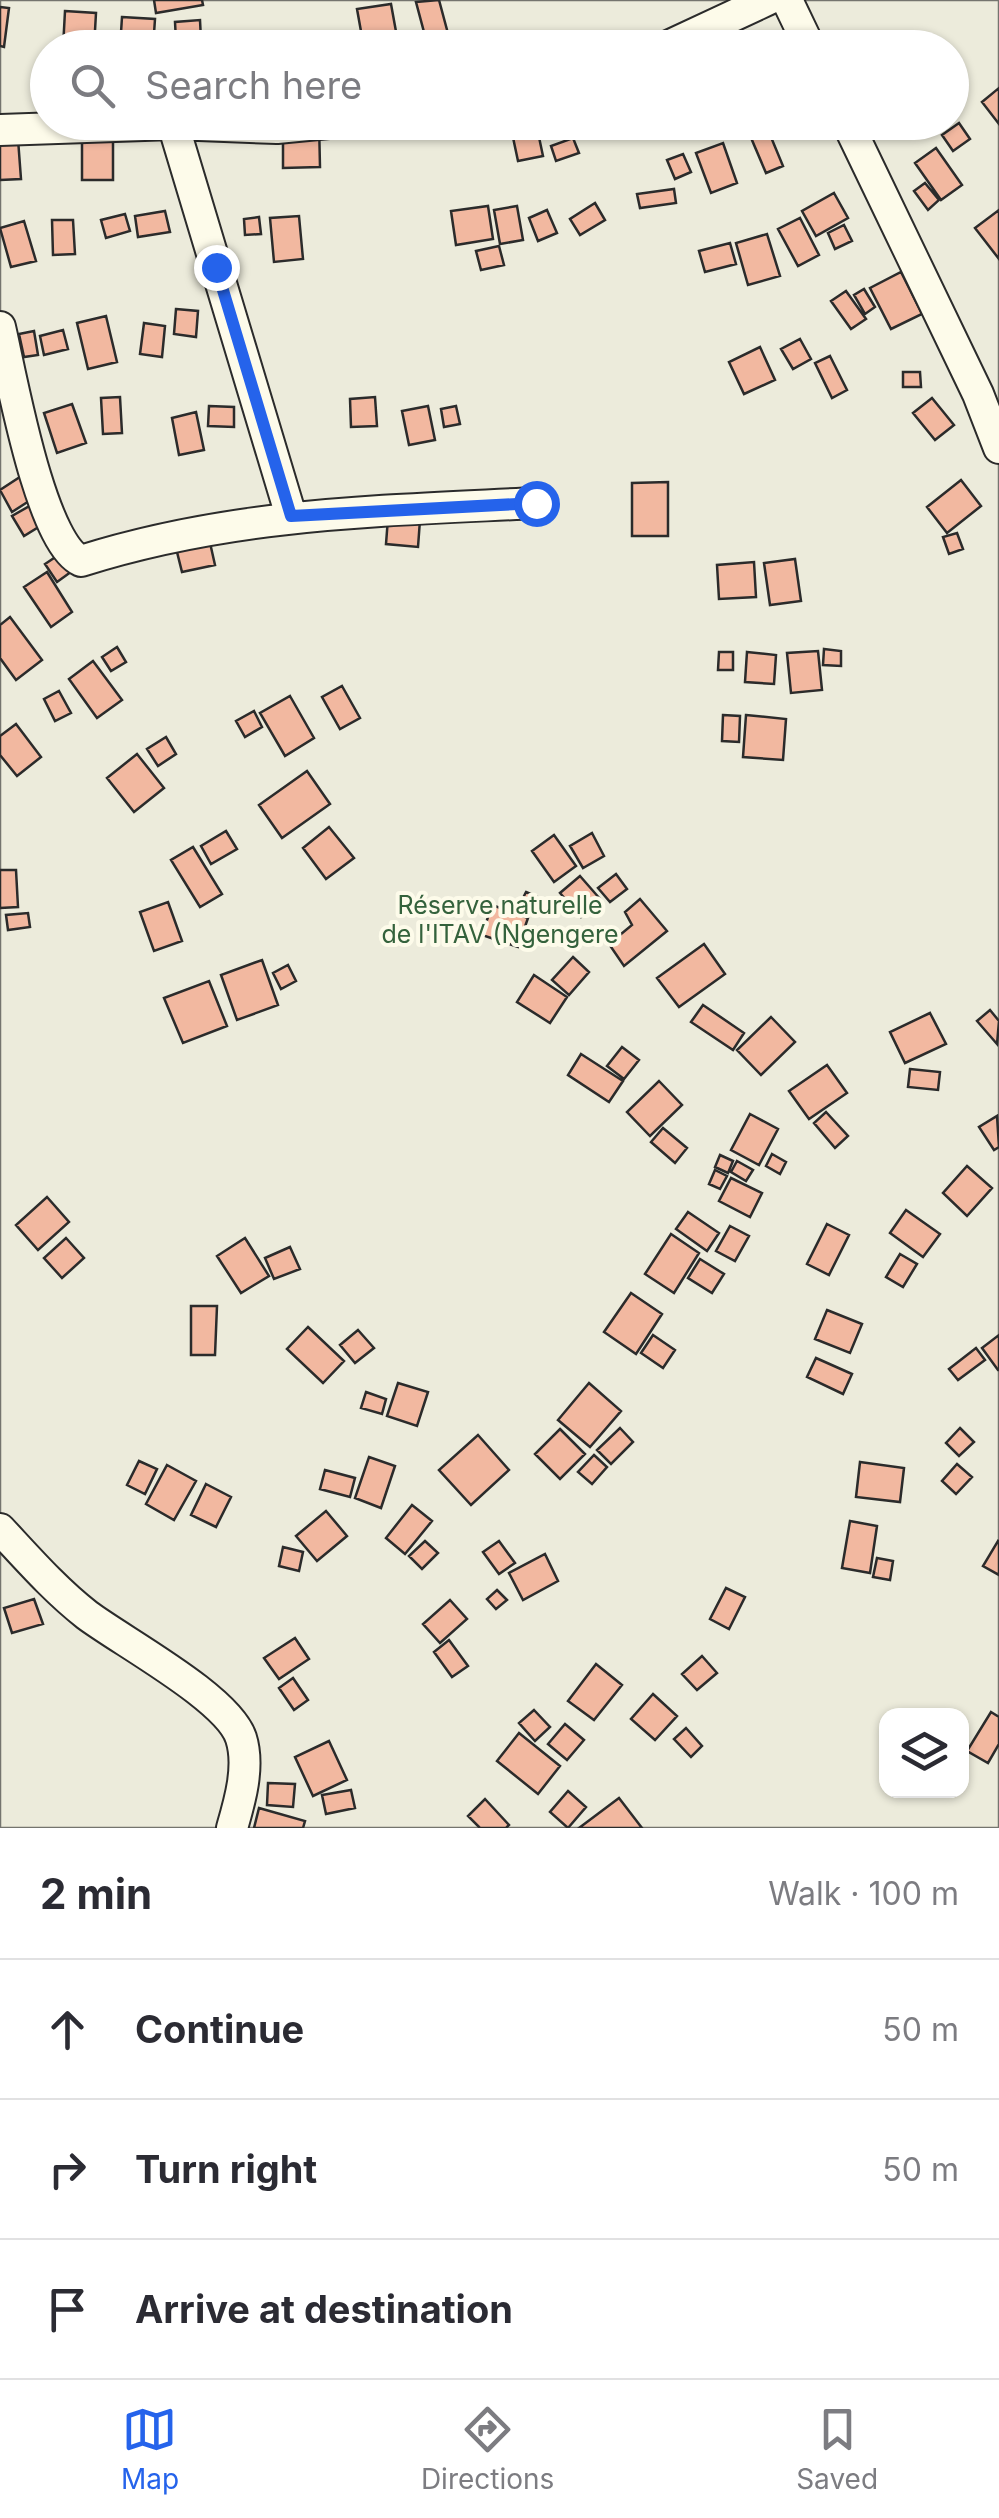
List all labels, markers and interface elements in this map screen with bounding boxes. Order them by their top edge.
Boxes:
search box [30,30,969,140]
icon: search [65,58,120,113]
text: Search here [145,62,362,108]
route end [194,245,240,291]
route start [514,481,560,527]
park label: Réserve naturelle de l'ITAV (Ngengere [381,890,619,949]
map controls [879,1708,969,1798]
button: layers [879,1708,969,1798]
text: 2 min [40,1868,152,1919]
text: Walk · 100 m [768,1874,959,1913]
icon: ahead [40,2002,95,2057]
text: Continue [135,2006,304,2052]
text: 50 m [882,2010,959,2049]
icon: right [40,2142,95,2197]
text: Turn right [135,2146,317,2192]
text: 50 m [882,2150,959,2189]
icon: arrive [40,2282,95,2337]
text: Arrive at destination [135,2286,513,2332]
tab: Map [121,2402,179,2496]
tab: Directions [421,2402,554,2496]
tab: Saved [796,2402,878,2496]

